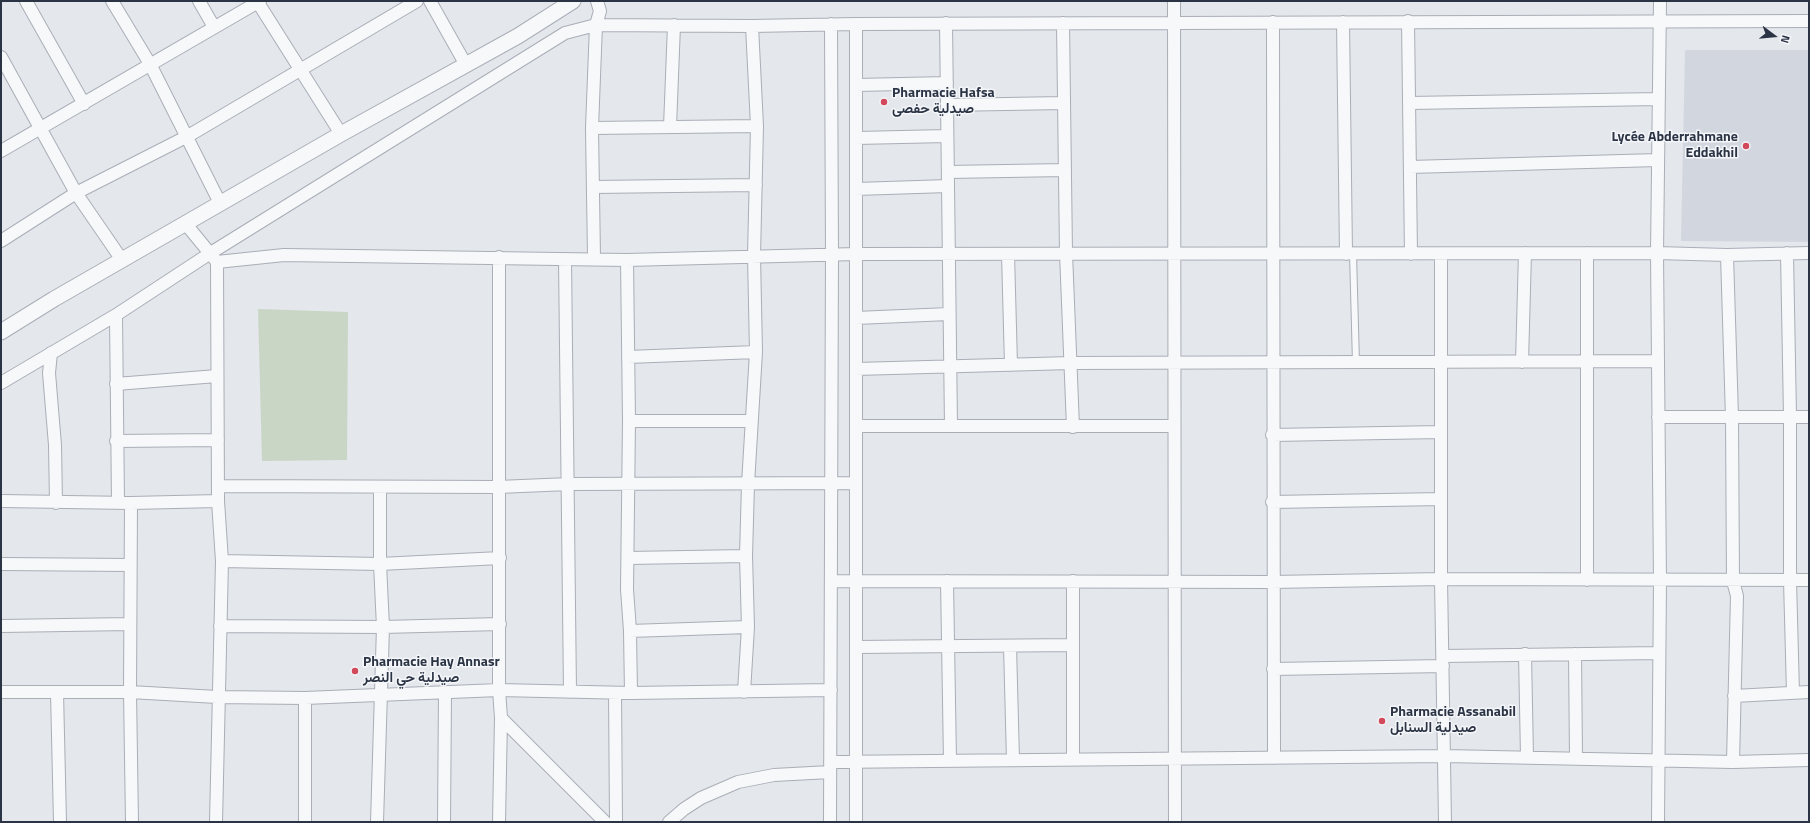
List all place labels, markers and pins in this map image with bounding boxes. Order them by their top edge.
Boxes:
place label: Pharmacie Hafsa صيدلية حفصى [892,86,995,118]
marker: Pharmacie Hafsa صيدلية حفصى [879,97,889,107]
place label: Lycée Abderrahmane Eddakhil [1611,130,1738,162]
marker: Lycée Abderrahmane Eddakhil [1741,141,1751,151]
place label: Pharmacie Hay Annasr صيدلية حي النصر [363,655,500,688]
marker: Pharmacie Hay Annasr صيدلية حي النصر [350,666,360,676]
place label: Pharmacie Assanabil صيدلية السنابل [1390,705,1516,738]
marker: Pharmacie Assanabil صيدلية السنابل [1377,716,1387,726]

